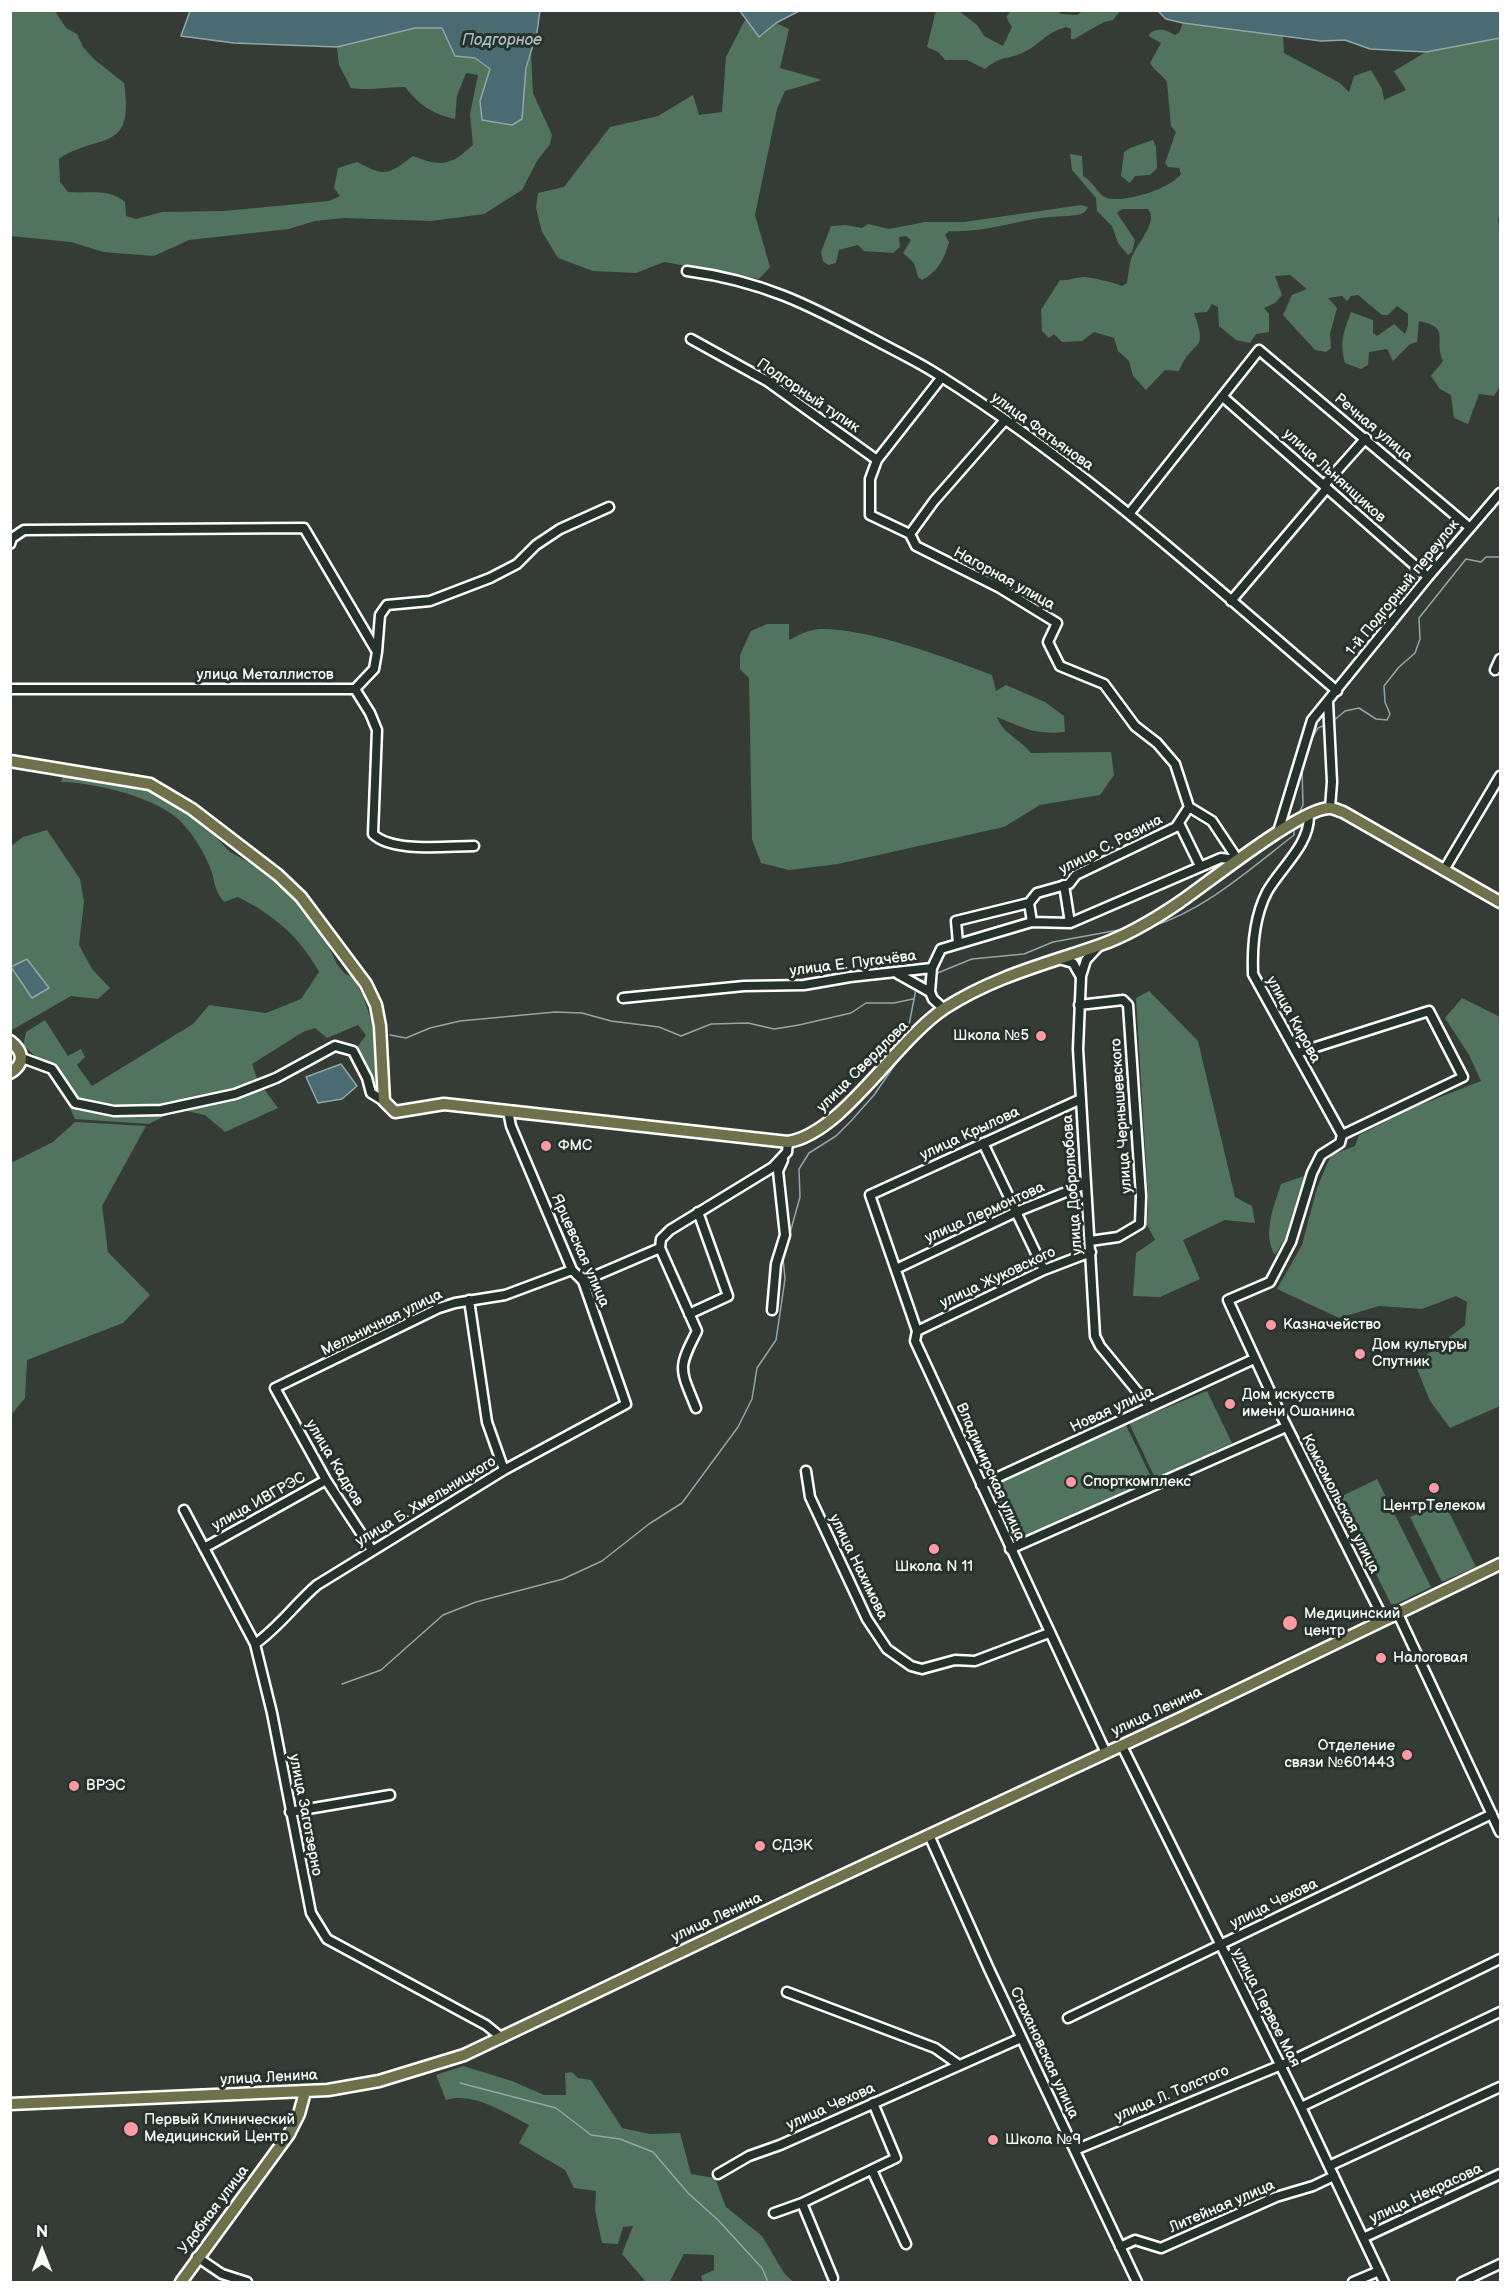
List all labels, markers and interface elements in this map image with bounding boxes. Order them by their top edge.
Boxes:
water label: Подгорное [462,31,542,51]
street label: Подгорный тупик [753,355,863,437]
street label: улица Фатьянова [987,389,1097,475]
street label: Речная улица [1330,390,1416,466]
street label: улица Льнянщиков [1279,425,1389,527]
street label: 1-й Подгорный переулок [1342,516,1464,660]
street label: Нагорная улица [950,544,1058,614]
street label: улица Металлистов [196,666,334,684]
street label: улица С. Разина [1056,811,1166,879]
street label: улица Е. Пугачёва [789,947,917,981]
street label: улица Кирова [1262,973,1324,1067]
street label: улица Свердлова [813,1017,913,1117]
place label: Школа №5 [953,1027,1029,1045]
marker: Школа №5 [1034,1029,1048,1043]
street label: улица Чернышевского [1108,1038,1136,1194]
street label: улица Крылова [917,1103,1023,1165]
street label: улица Добролюбова [1059,1114,1087,1256]
place label: ФМС [558,1137,592,1155]
marker: ФМС [539,1139,553,1153]
street label: улица Лермонтова [922,1178,1048,1248]
street label: Ярцевская улица [547,1192,613,1310]
street label: улица Жуковского [937,1243,1059,1313]
street label: Мельничная улица [318,1286,446,1360]
place label: Казначейство [1283,1316,1381,1334]
marker: Казначейство [1264,1318,1278,1332]
place label: Дом культуры Спутник [1372,1336,1467,1371]
marker: Дом культуры Спутник [1353,1347,1367,1361]
street label: Новая улица [1068,1383,1156,1437]
place label: Дом искусств имени Ошанина [1242,1386,1355,1421]
marker: Дом искусств имени Ошанина [1223,1397,1237,1411]
street label: Владимирская улица [951,1400,1029,1544]
street label: улица Кадров [301,1417,367,1509]
street label: Комсомольская улица [1297,1431,1383,1577]
street label: улица Б. Хмельницкого [352,1453,500,1551]
street label: улица ИВГРЭС [209,1469,309,1535]
place label: Спорткомплекс [1083,1473,1191,1491]
marker: Спорткомплекс [1064,1475,1078,1489]
marker: ЦентрТелеком [1427,1481,1441,1495]
place label: ЦентрТелеком [1382,1497,1486,1515]
street label: улица Нахимова [825,1511,891,1623]
marker: Школа N 11 [927,1542,941,1556]
place label: Школа N 11 [895,1558,973,1576]
place label: Медицинский центр [1304,1605,1400,1640]
marker: Медицинский центр [1281,1614,1299,1632]
place label: Налоговая [1393,1649,1468,1667]
marker: Налоговая [1374,1651,1388,1665]
street label: улица Ленина [1109,1683,1205,1741]
place label: Отделение связи №601443 [1284,1737,1395,1772]
marker: Отделение связи №601443 [1400,1748,1414,1762]
street label: улица Заготзерно [284,1753,326,1877]
place label: ВРЭС [86,1777,125,1795]
marker: ВРЭС [67,1779,81,1793]
place label: СДЭК [772,1837,813,1855]
marker: СДЭК [753,1839,767,1853]
street label: улица Чехова [1227,1875,1321,1933]
street label: улица Ленина [669,1889,765,1947]
street label: улица Первое Мая [1228,1945,1304,2071]
street label: Стахановская улица [1006,1984,1082,2122]
street label: улица Л. Толстого [1112,2062,1232,2126]
street label: улица Ленина [220,2066,318,2090]
street label: улица Чехова [784,2079,878,2135]
place label: Первый Клинический Медицинский Центр [144,2111,295,2146]
marker: Первый Клинический Медицинский Центр [122,2120,140,2138]
place label: Школа №9 [1005,2131,1081,2149]
marker: Школа №9 [986,2133,1000,2147]
street label: улица Некрасова [1367,2160,1485,2228]
street label: Удобная улица [175,2162,253,2258]
street label: Литейная улица [1166,2177,1278,2237]
north arrow [12,2221,72,2281]
text: N [36,2223,48,2242]

